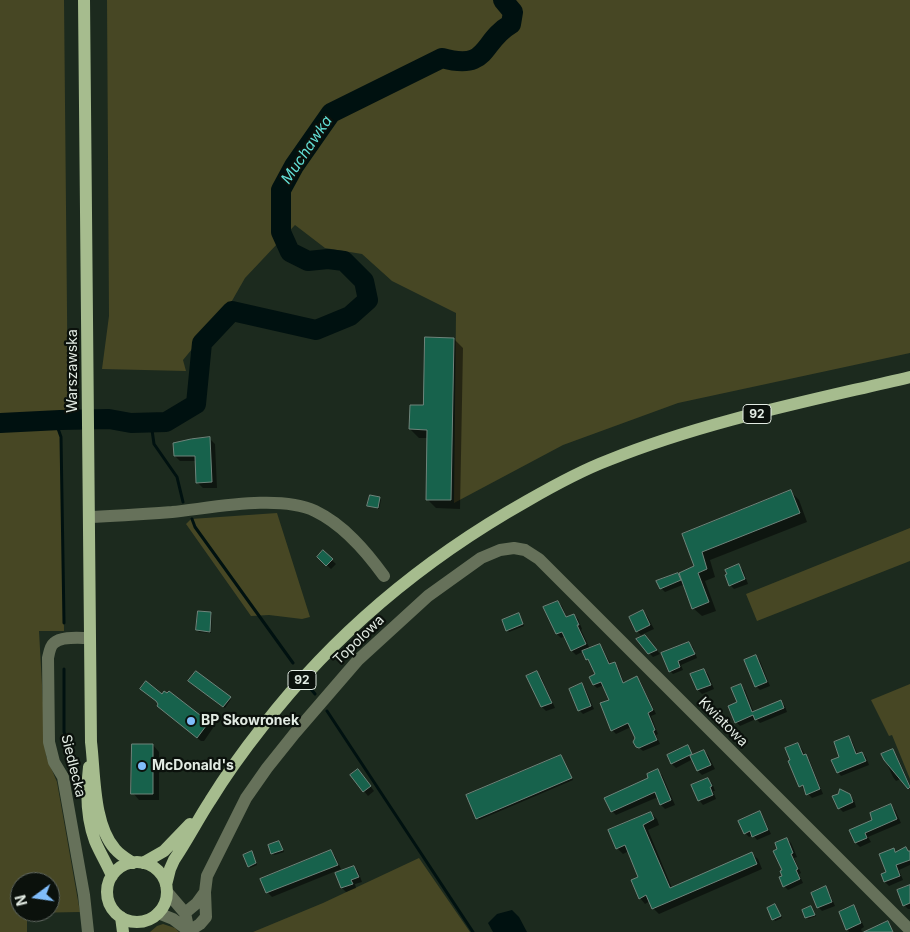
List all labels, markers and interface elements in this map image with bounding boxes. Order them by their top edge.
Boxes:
water label: Muchawka [278,112,336,188]
street label: Warszawska [65,329,81,413]
road number: 92 [743,404,771,424]
street label: Topolowa [330,612,388,668]
road number: 92 [288,670,316,690]
street label: Kwiatowa [695,694,751,750]
place label: BP Skowronek [201,713,299,729]
marker: BP Skowronek [185,715,197,727]
street label: Siedlecka [57,733,89,799]
place label: McDonald's [152,758,234,774]
marker: McDonald's [136,760,148,772]
north arrow [10,872,60,922]
text: N [11,893,30,908]

